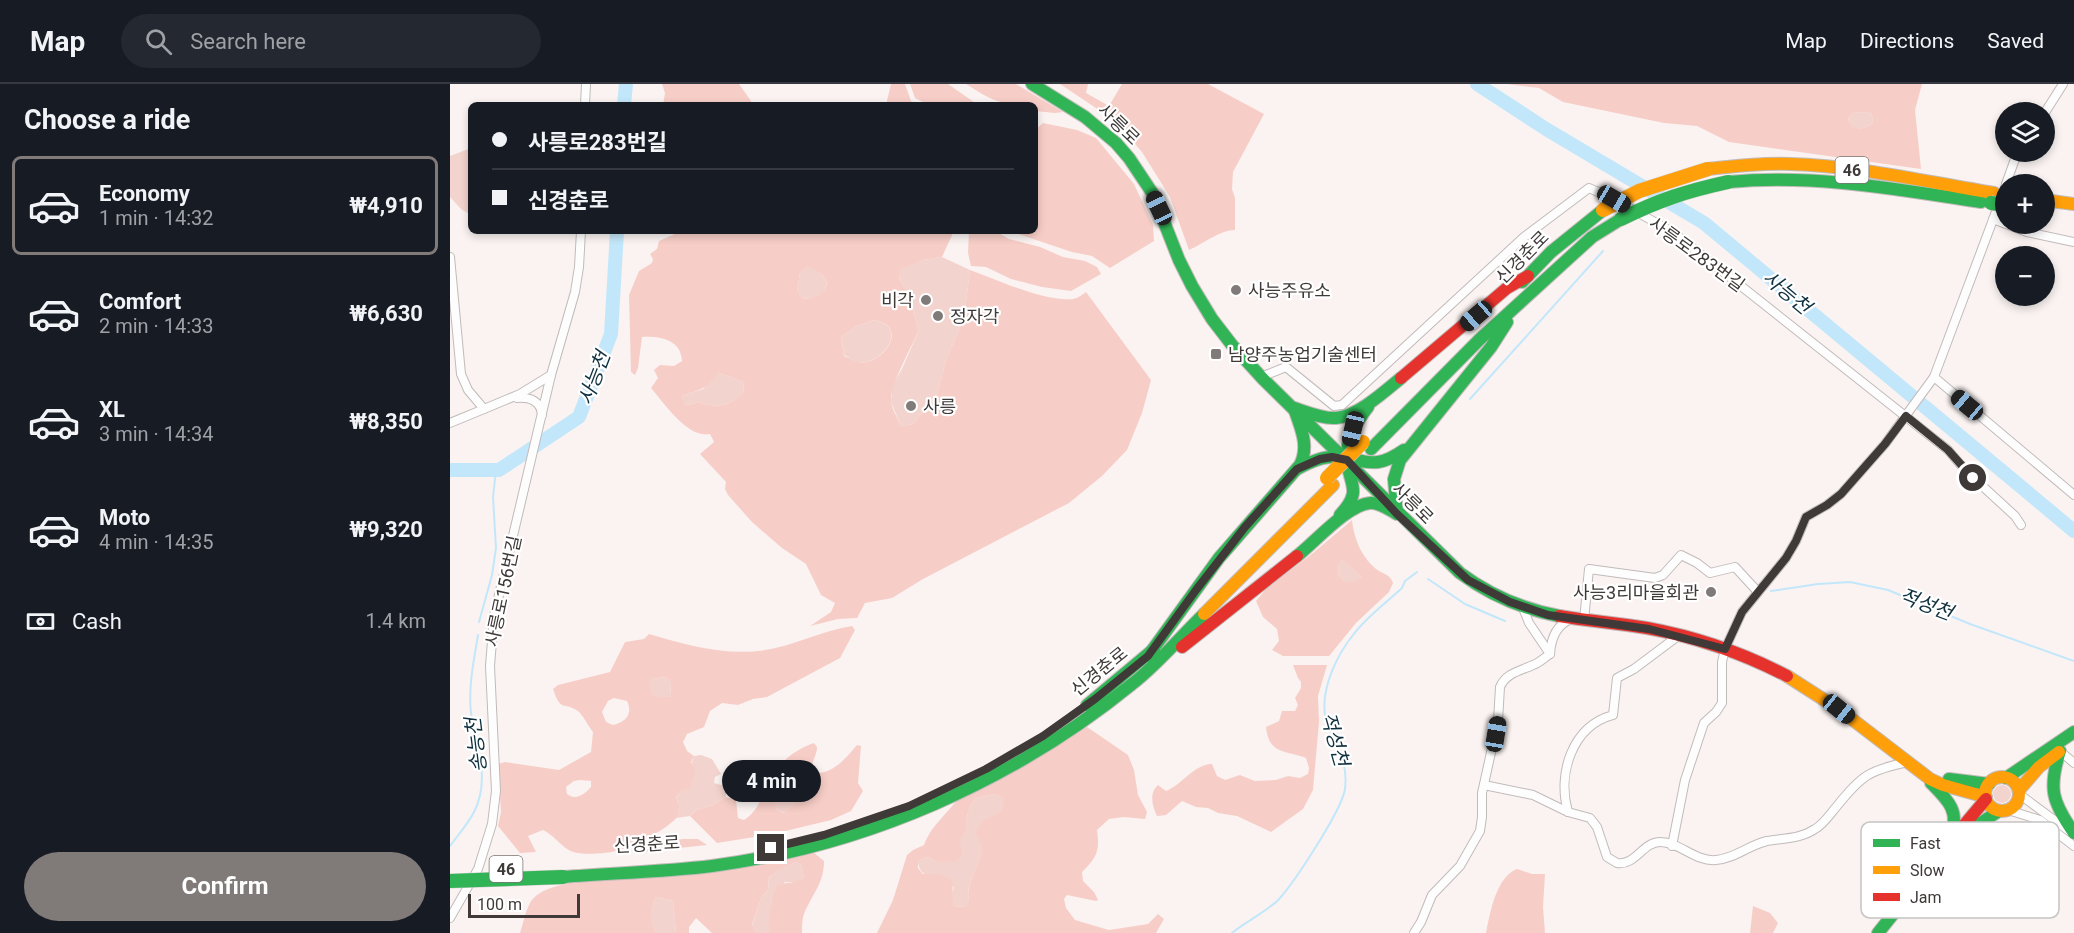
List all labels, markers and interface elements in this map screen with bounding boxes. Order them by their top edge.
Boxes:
search box [121,14,541,68]
text: Map [30,25,85,58]
icon: search [142,25,175,58]
text: Search here [190,29,306,54]
text: Map [1785,29,1827,53]
text: Directions [1860,29,1954,53]
text: Saved [1987,29,2044,53]
street label: 사릉로 [1094,99,1144,149]
map controls [1995,102,2055,306]
button: layers [1995,102,2055,162]
text: Choose a ride [24,104,190,136]
text: 사릉로283번길 [528,130,667,155]
road number: 46 [1836,157,1868,183]
button: + [1995,174,2055,234]
icon: car [27,179,81,233]
text: Economy [99,181,190,206]
car [1594,182,1634,216]
text: 신경춘로 [528,188,609,213]
car [1143,188,1175,228]
text: ₩4,910 [349,193,423,218]
text: 1 min · 14:32 [99,206,214,230]
street label: 사릉로283번길 [1645,212,1749,296]
street label: 신경춘로 [1491,226,1553,288]
button: − [1995,246,2055,306]
water label: 사능천 [1758,265,1818,321]
place label: 사능주유소 [1248,280,1331,301]
marker: 사능주유소 [1229,283,1243,297]
icon: car [27,287,81,341]
text: Comfort [99,289,181,314]
place label: 비각 [881,290,914,311]
marker: 비각 [919,293,933,307]
car [1457,297,1495,335]
text: ₩6,630 [349,301,423,326]
place label: 정자각 [950,306,1000,327]
marker: 정자각 [931,309,945,323]
text: 2 min · 14:33 [99,314,214,338]
place label: 남양주농업기술센터 [1228,344,1377,365]
water label: 사능천 [573,346,616,408]
marker: 남양주농업기술센터 [1209,347,1223,361]
car [1947,387,1987,423]
icon: car [27,395,81,449]
place label: 사릉 [923,396,956,417]
text: XL [99,397,125,422]
marker: 사릉 [904,399,918,413]
text: ₩8,350 [349,409,423,434]
car [1340,409,1366,449]
text: 3 min · 14:34 [99,422,214,446]
route start [1959,464,1986,491]
street label: 사릉로 [1388,478,1438,528]
icon: car [27,503,81,557]
text: Moto [99,505,150,530]
text: ₩9,320 [349,517,423,542]
text: 4 min · 14:35 [99,530,214,554]
street label: 사릉로156번길 [481,533,525,649]
place label: 사능3리마을회관 [1573,582,1699,603]
water label: 적성천 [1896,583,1958,626]
marker: 사능3리마을회관 [1704,585,1718,599]
icon: cash [24,605,57,638]
text: Cash [72,609,122,634]
text: 1.4 km [366,609,426,633]
street label: 신경춘로 [1067,642,1131,700]
car [1819,691,1859,727]
water label: 적성천 [1316,709,1355,771]
water label: 송능천 [460,714,491,774]
car [1484,715,1508,753]
callout: 4 min [722,761,820,803]
text: 4 min [746,769,797,793]
legend [1861,822,2059,918]
street label: 신경춘로 [613,832,681,856]
route end [757,834,784,861]
text: Fast [1910,834,1941,853]
button: Confirm [24,852,426,921]
road number: 46 [490,856,522,882]
text: Slow [1910,861,1945,880]
text: Jam [1910,888,1942,907]
scale bar [468,891,580,918]
text: 100 m [477,895,522,914]

